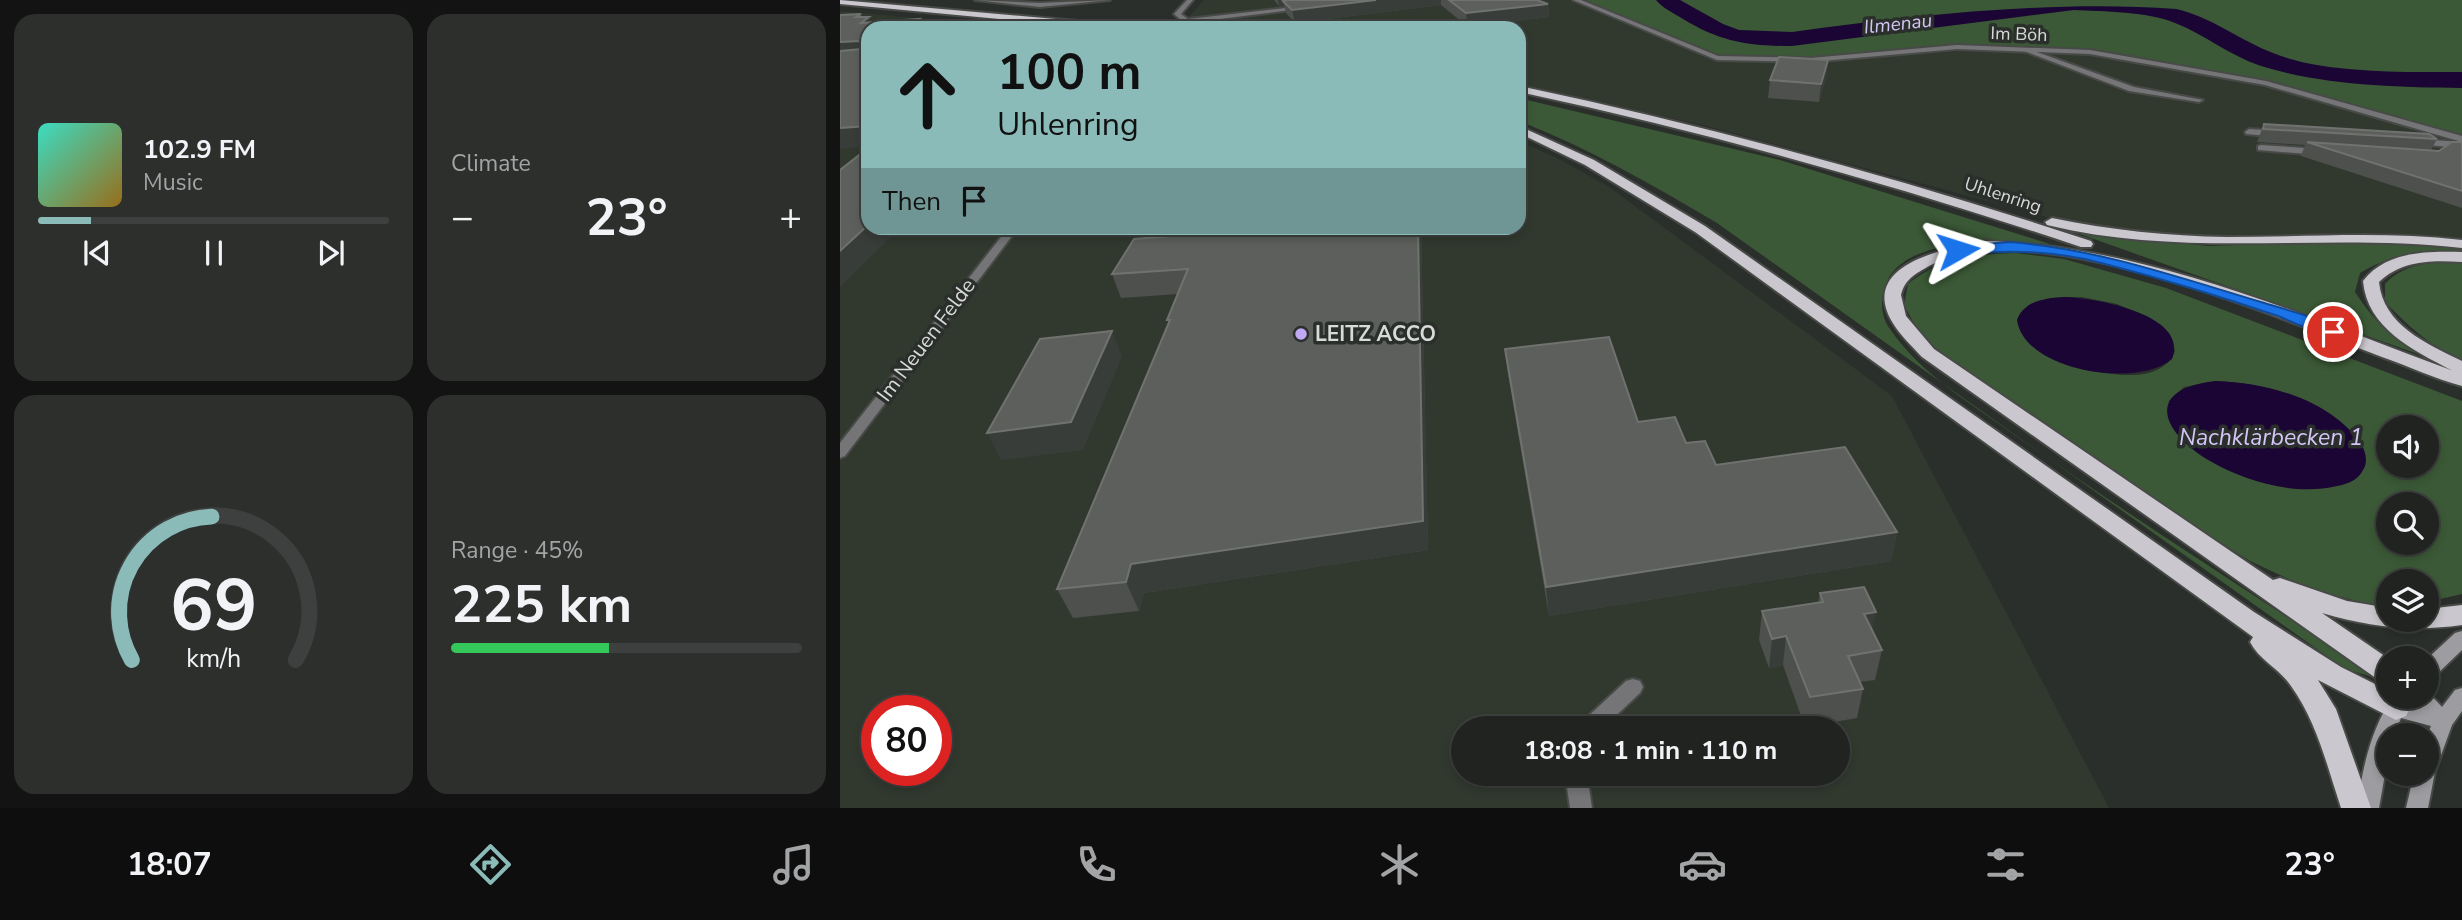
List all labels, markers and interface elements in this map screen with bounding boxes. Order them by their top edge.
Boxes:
water label: Ilmenau [1863,7,1933,41]
street label: Im Böh [1990,21,2048,47]
text: 100 m [997,39,1141,106]
icon: ahead [882,49,973,140]
text: Uhlenring [997,103,1139,146]
text: 102.9 FM [143,132,256,167]
text: Climate [451,148,531,179]
text: Music [143,167,203,198]
street label: Uhlenring [1961,171,2045,219]
text: 23° [585,182,668,253]
icon: arrive [955,182,993,220]
text: Then [882,184,941,219]
text: − [451,192,474,243]
text: + [779,192,802,243]
position arrow [1921,213,1995,287]
icon: previous [78,234,116,272]
icon: pause [195,234,233,272]
icon: next [312,234,350,272]
street label: Im Neuen Felde [870,273,982,407]
pin [2303,302,2363,362]
icon: arrive [2314,313,2352,351]
place label: LEITZ ACCO [1315,320,1436,348]
marker: LEITZ ACCO [1293,326,1309,342]
map controls [2376,415,2439,786]
button: sound [2376,415,2439,478]
water label: Nachklärbecken 1 [2179,422,2363,453]
button: search [2376,492,2439,555]
text: Range · 45% [451,535,583,566]
text: 69 [170,557,257,657]
text: 225 km [451,569,632,640]
button: layers [2376,569,2439,632]
text: km/h [186,642,241,676]
button: + [2376,646,2439,709]
speed limit sign: 80 [861,695,952,786]
button: − [2376,723,2439,786]
text: 18:08 · 1 min · 110 m [1524,733,1777,768]
icon: directions [466,840,515,889]
icon: music [769,840,818,889]
icon: phone [1072,840,1121,889]
icon: climate [1375,840,1424,889]
icon: car [1678,840,1727,889]
icon: filters [1981,840,2030,889]
text: 18:07 [127,843,212,886]
text: 23° [2284,843,2335,886]

